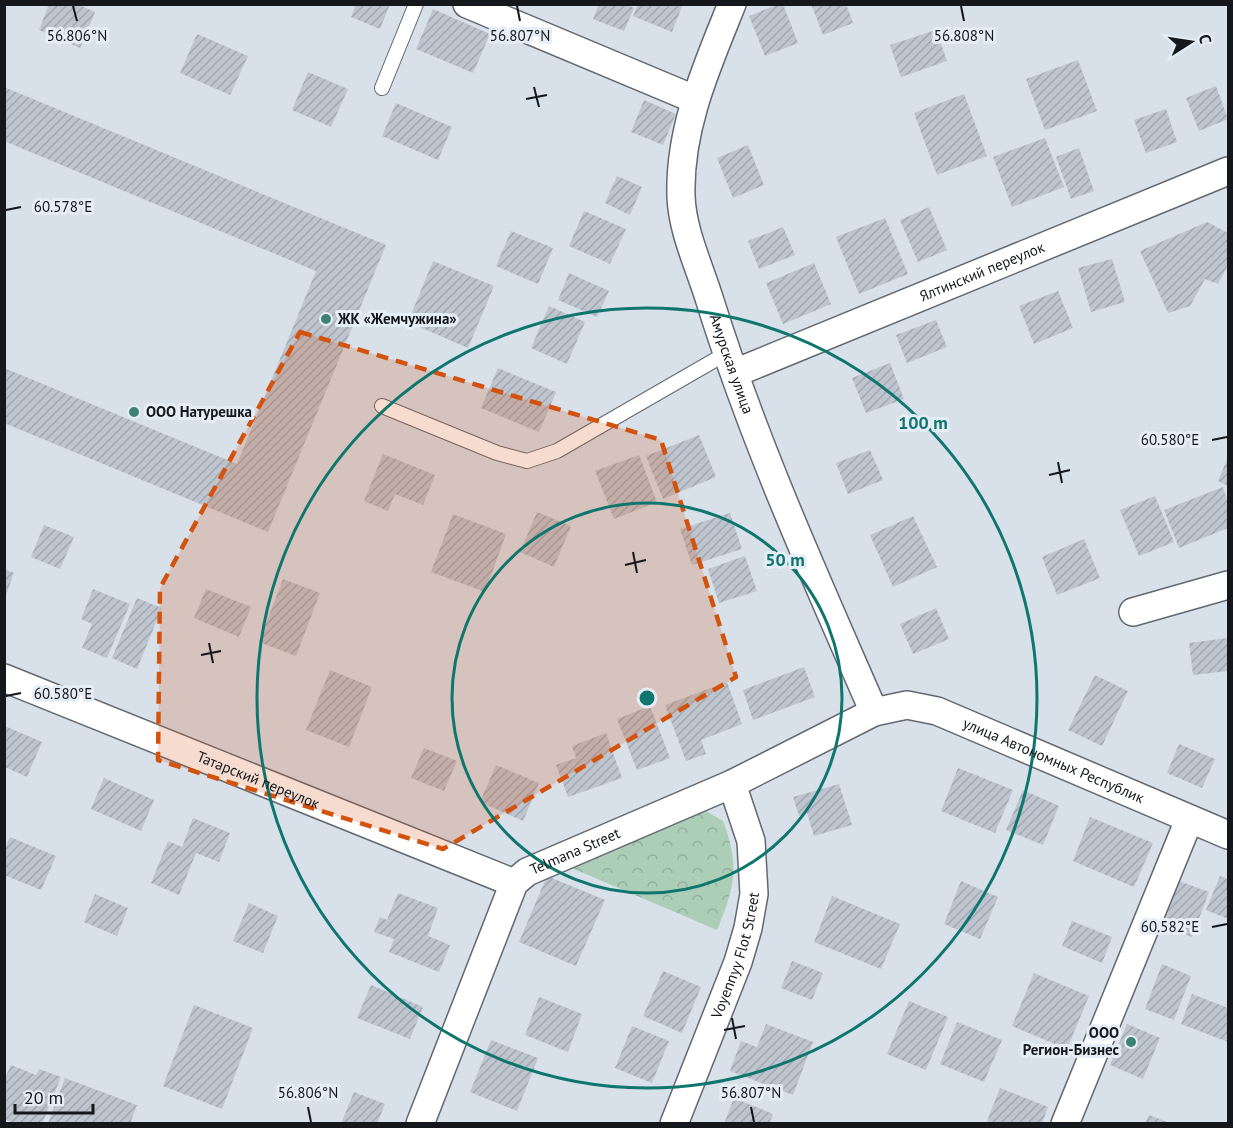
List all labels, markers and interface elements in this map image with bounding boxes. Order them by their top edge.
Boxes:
north arrow [1161,12,1221,72]
text: 56.806°N [47,26,107,45]
text: 56.807°N [490,26,550,45]
text: 56.808°N [934,26,994,45]
text: С [1195,32,1216,45]
text: 60.578°E [34,197,92,216]
street label: Ялтинский переулок [917,237,1048,305]
place label: ЖК «Жемчужина» [337,309,457,328]
marker: ЖК «Жемчужина» [319,312,333,326]
street label: Амурская улица [706,312,758,416]
place label: ООО Натурешка [146,402,252,421]
marker: ООО Натурешка [127,405,141,419]
text: 100 m [898,411,948,434]
text: 60.580°E [1141,430,1199,449]
text: 50 m [765,548,805,571]
text: 60.580°E [34,684,92,703]
centre of rings [637,688,657,708]
street label: улица Автономных Республик [960,713,1148,807]
street label: Татарский переулок [194,747,323,813]
street label: Telmana Street [527,823,623,879]
street label: Voyennyy Flot Street [706,891,763,1022]
text: 60.582°E [1141,917,1199,936]
place label: ООО Регион-Бизнес [1023,1023,1119,1059]
marker: ООО Регион-Бизнес [1124,1035,1138,1049]
scale bar [15,1077,93,1115]
text: 56.806°N [278,1083,338,1102]
text: 56.807°N [721,1083,781,1102]
text: 20 m [24,1086,63,1109]

